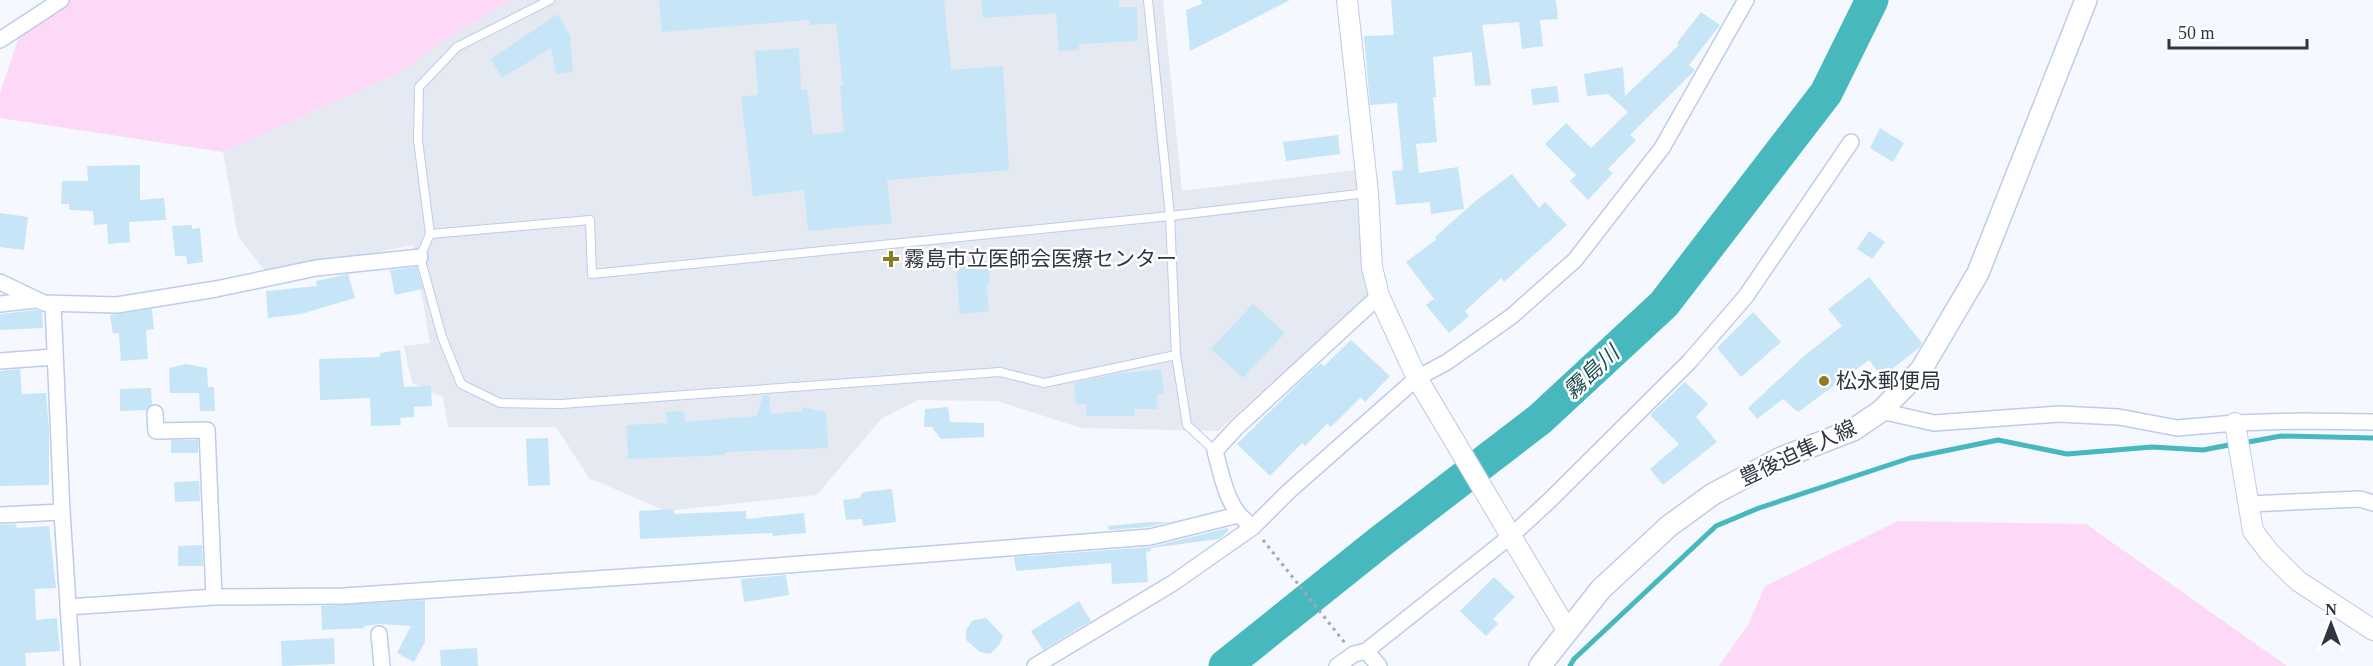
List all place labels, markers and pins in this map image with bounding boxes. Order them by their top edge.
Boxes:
place label: 霧島市立医師会医療センター [904,247,1177,271]
marker: 霧島市立医師会医療センター [882,250,900,268]
place label: 松永郵便局 [1836,369,1941,393]
marker: 松永郵便局 [1817,374,1831,388]

